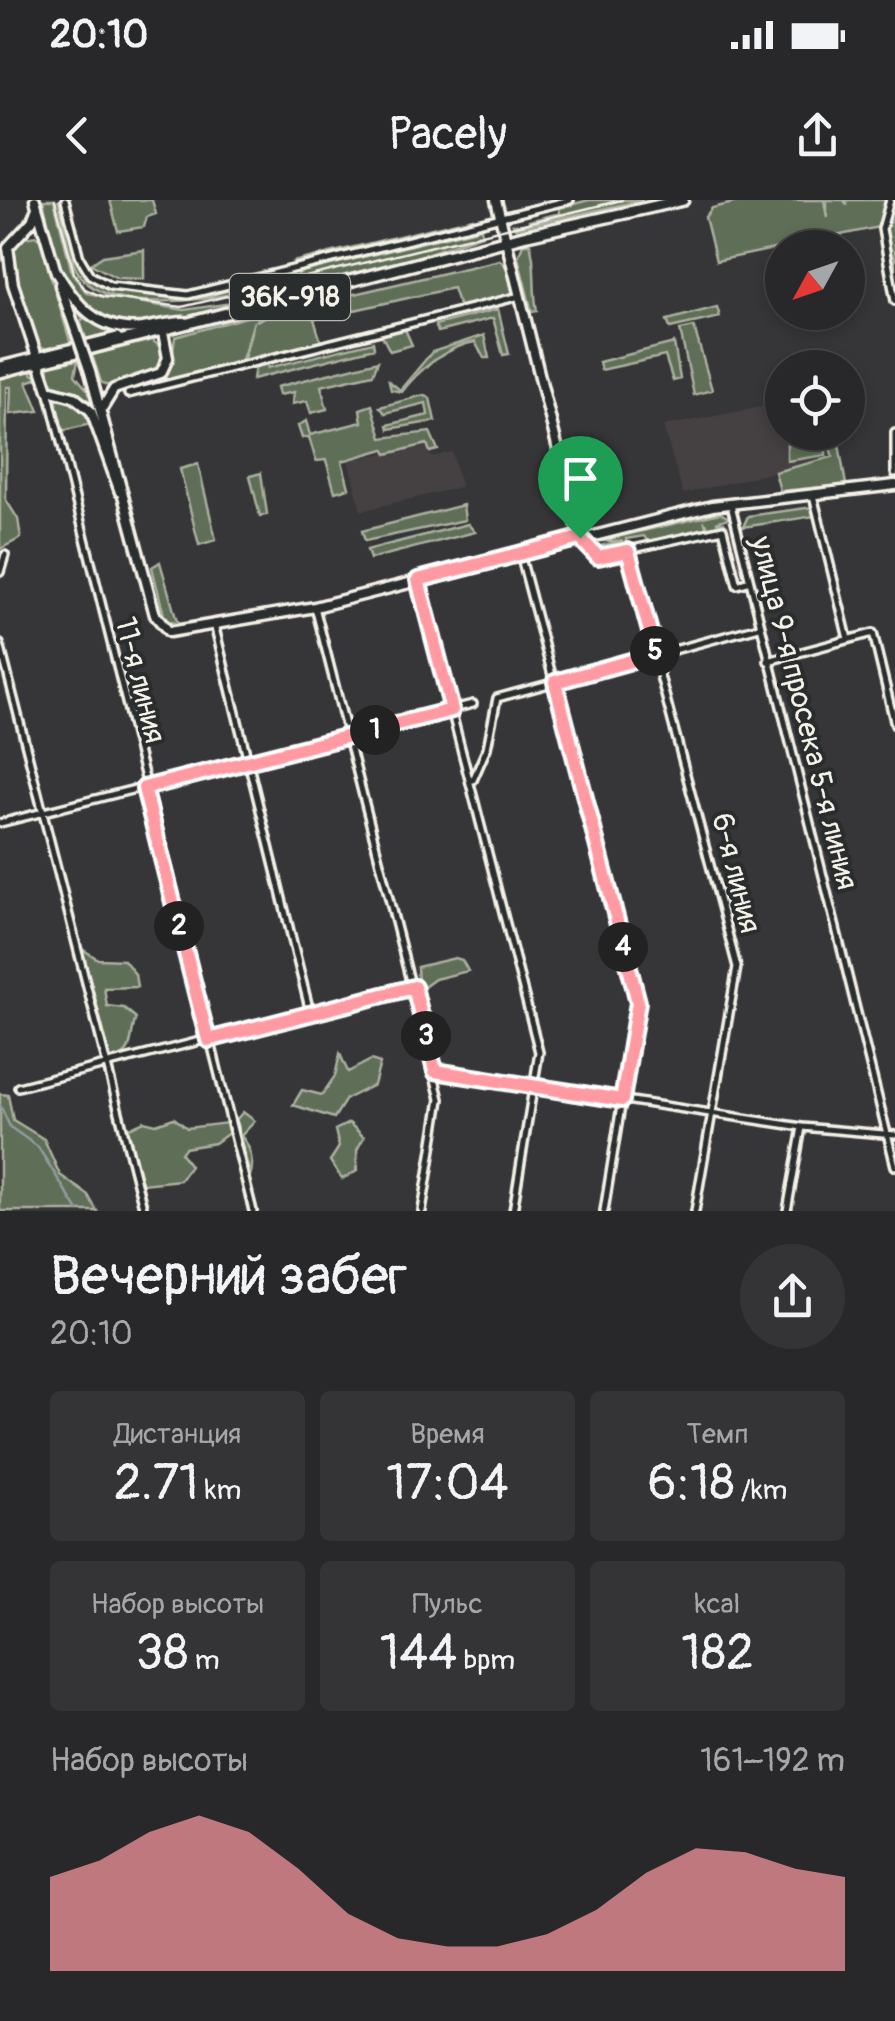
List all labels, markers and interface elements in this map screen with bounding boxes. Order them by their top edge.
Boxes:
text: 20:10 [50,11,148,59]
text: Pacely [388,107,507,163]
icon: back [50,108,105,163]
icon: share [790,108,845,163]
north arrow [765,230,865,330]
map controls [765,230,865,450]
road number: 36К-918 [230,274,350,320]
button: locate [765,350,865,450]
pin [538,436,623,539]
icon: arrive [553,451,608,506]
street label: улица 9-я просека 5-я линия [742,532,866,893]
street label: 11-я линия [107,613,173,747]
pin: 5 [630,626,680,676]
text: 5 [647,633,663,668]
pin: 1 [350,705,400,755]
text: 1 [370,712,380,747]
street label: 6-я линия [703,809,769,937]
pin: 2 [154,901,204,951]
text: 2 [171,908,187,943]
pin: 4 [598,922,648,972]
text: 4 [615,929,631,964]
pin: 3 [401,1011,451,1061]
text: 3 [418,1018,434,1053]
text: Вечерний забег [50,1242,407,1311]
button: share [740,1244,845,1349]
text: 20:10 [50,1314,133,1354]
text: Дистанция [114,1417,241,1452]
text: Время [410,1417,485,1452]
text: Темп [686,1417,749,1452]
text: 2.71 [114,1452,199,1515]
text: 17:04 [386,1452,509,1515]
text: 6:18 [648,1452,735,1515]
text: km [199,1473,241,1508]
text: /km [735,1473,787,1508]
text: Набор высоты [91,1587,264,1622]
text: Пульс [412,1587,483,1622]
text: kcal [695,1587,740,1622]
text: 38 [135,1622,189,1685]
text: 144 [380,1622,457,1685]
text: 182 [681,1622,754,1685]
text: m [189,1643,220,1678]
text: bpm [457,1643,515,1678]
text: Набор высоты [50,1741,248,1781]
text: 161–192 m [700,1741,845,1781]

